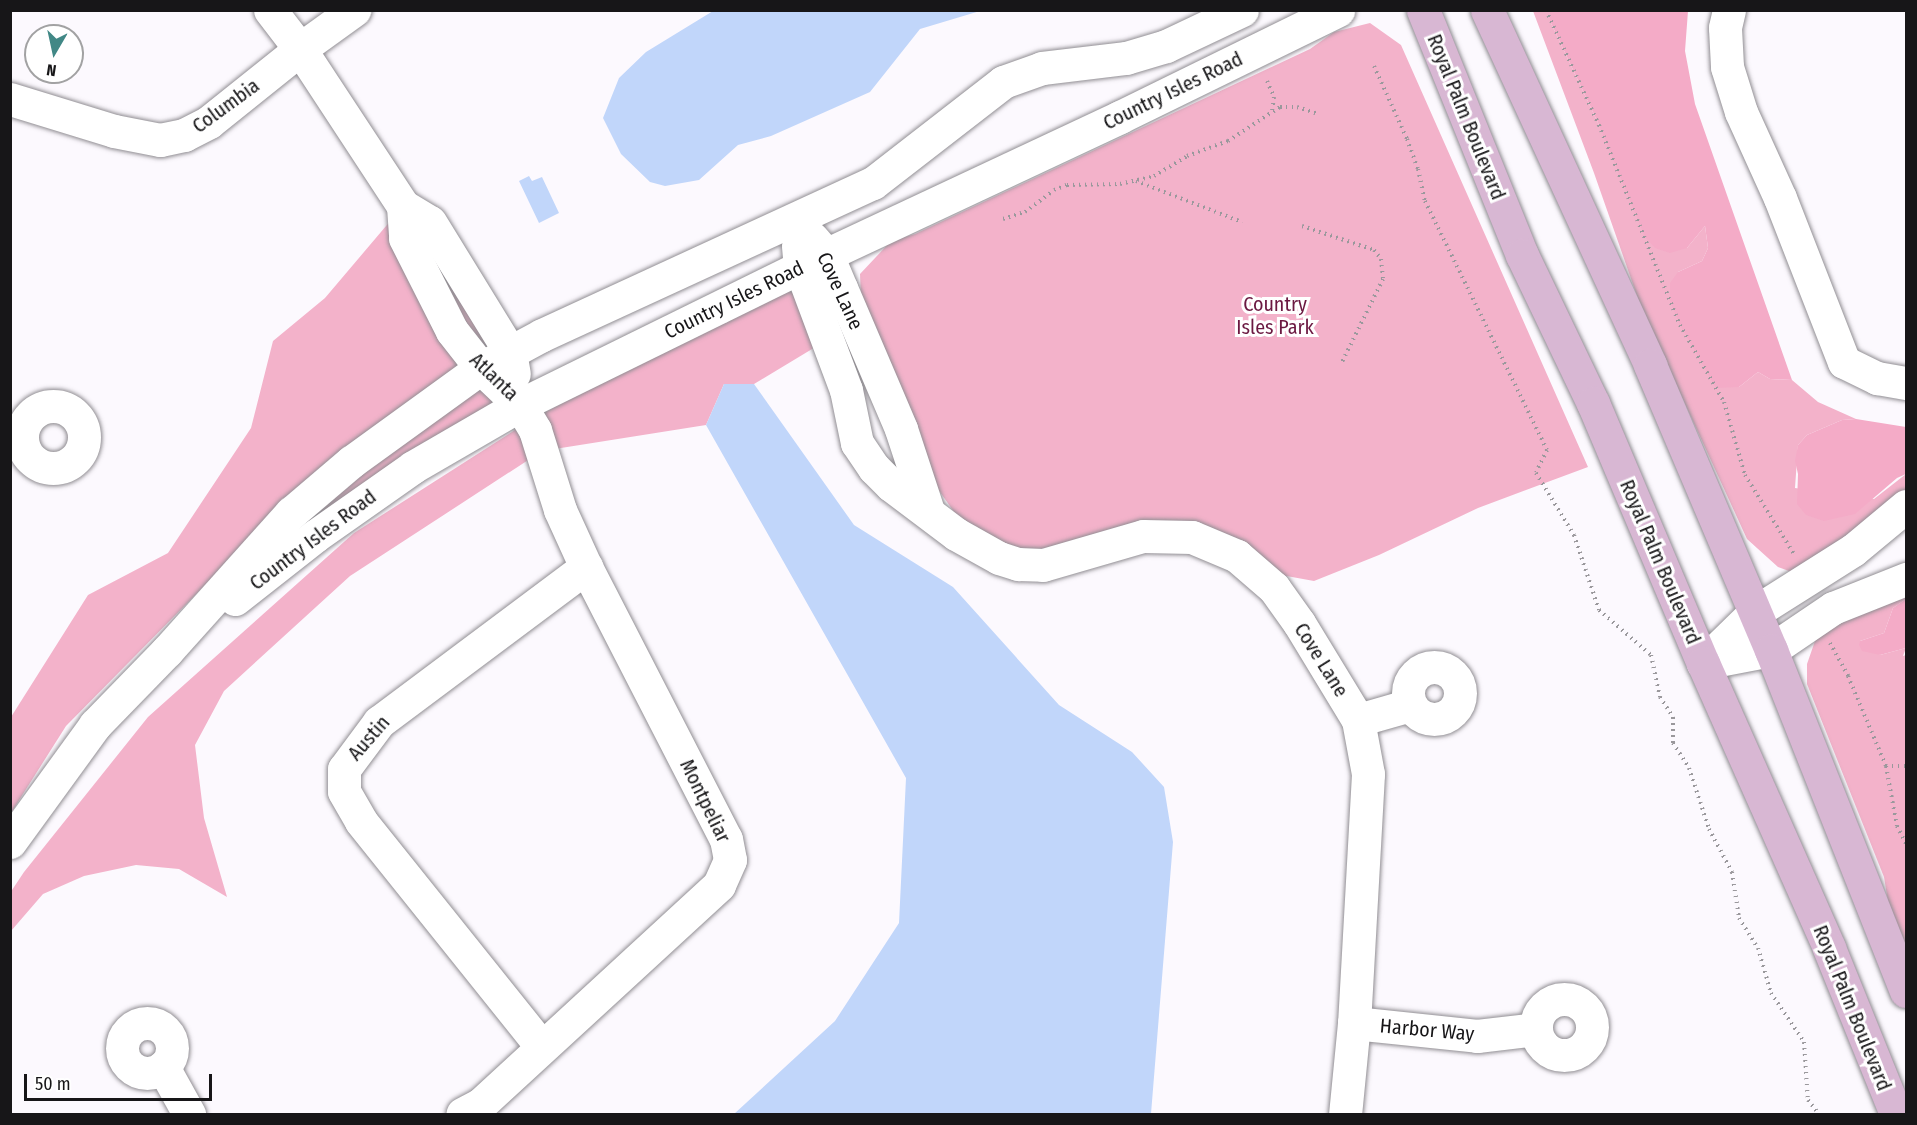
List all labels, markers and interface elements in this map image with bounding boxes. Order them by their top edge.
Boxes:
north arrow [24,24,84,84]
street label: Royal Palm Boulevard [1422,31,1510,203]
street label: Country Isles Road [1099,47,1247,135]
text: N [45,60,58,80]
street label: Columbia [188,74,264,138]
street label: Cove Lane [812,249,868,333]
street label: Country Isles Road [660,256,808,344]
park label: Country Isles Park [1236,292,1314,339]
street label: Atlanta [465,348,523,406]
street label: Royal Palm Boulevard [1615,476,1705,648]
street label: Country Isles Road [245,485,381,595]
street label: Cove Lane [1289,619,1353,701]
street label: Austin [343,711,395,765]
street label: Montpeliar [675,756,735,846]
street label: Royal Palm Boulevard [1808,922,1896,1094]
street label: Harbor Way [1379,1014,1475,1046]
scale bar [27,1062,214,1100]
text: 50 m [35,1073,71,1095]

